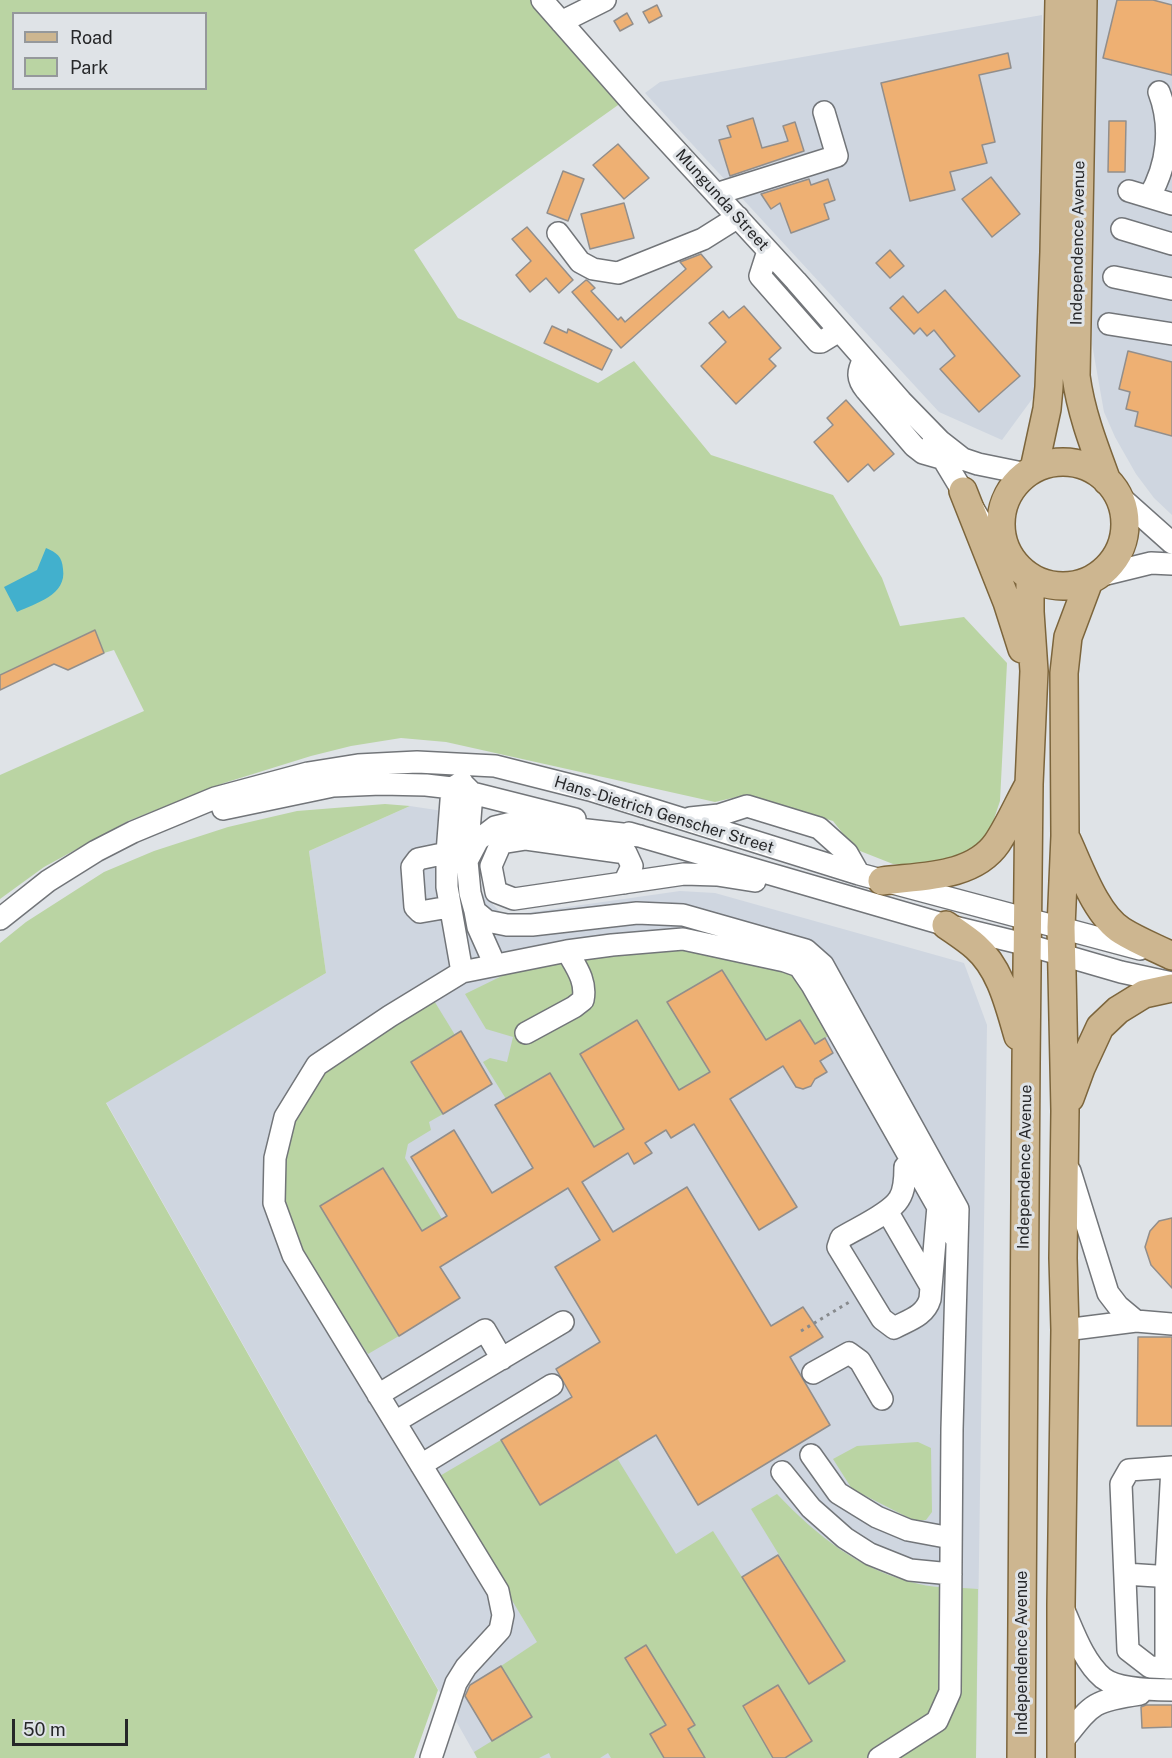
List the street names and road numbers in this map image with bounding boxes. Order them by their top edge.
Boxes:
street label: Mungunda Street [671,145,773,255]
street label: Independence Avenue [1067,161,1089,325]
street label: Hans-Dietrich Genscher Street [552,772,776,858]
street label: Independence Avenue [1014,1085,1036,1249]
street label: Independence Avenue [1012,1571,1032,1735]

